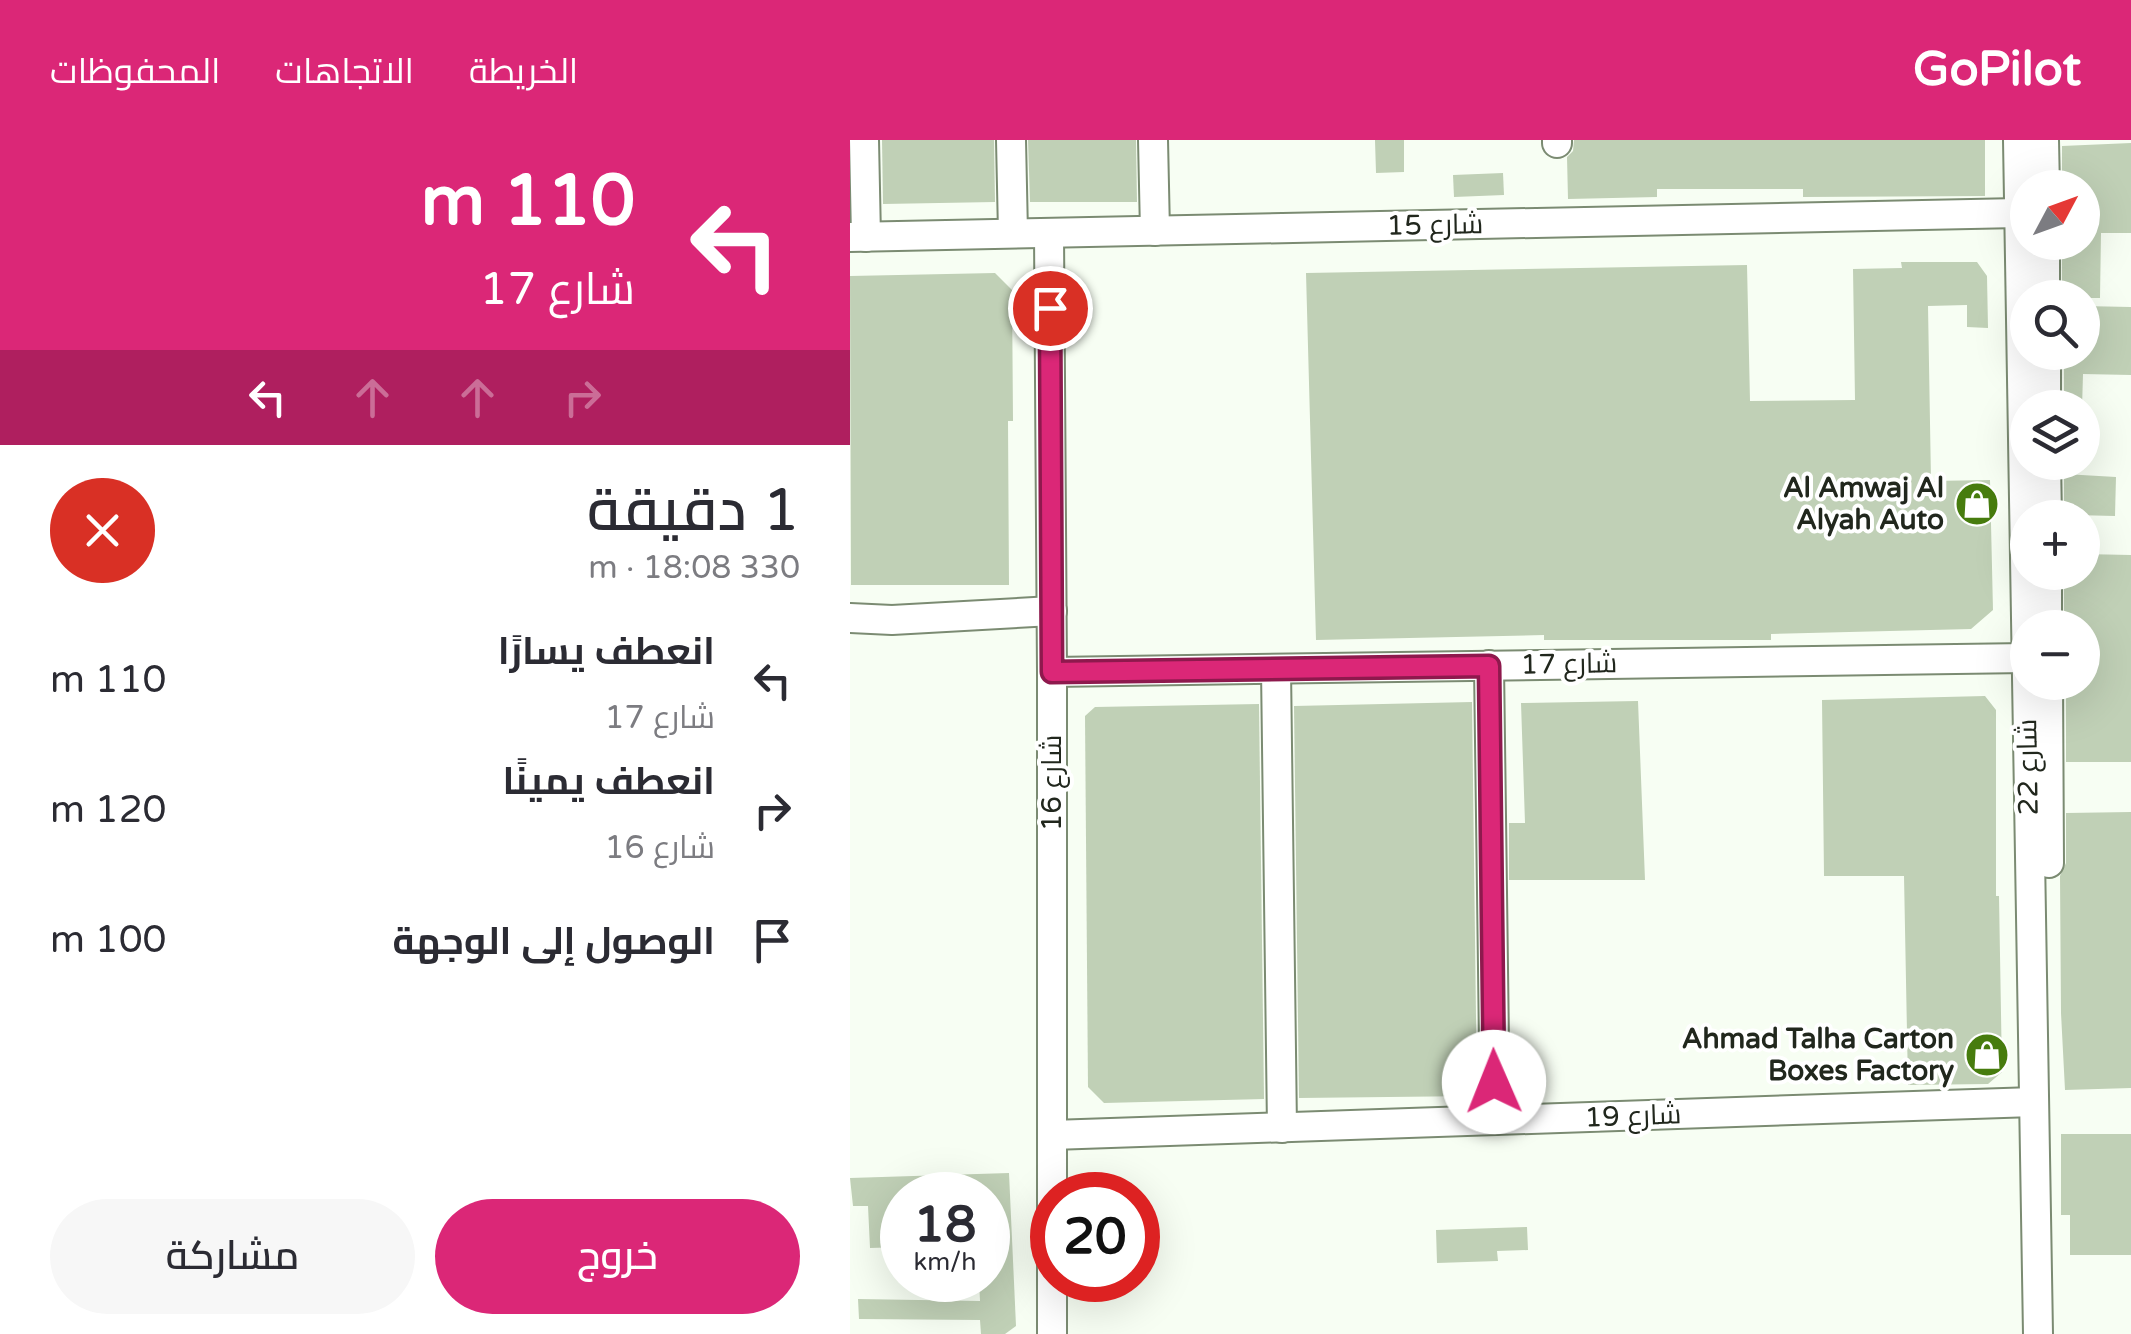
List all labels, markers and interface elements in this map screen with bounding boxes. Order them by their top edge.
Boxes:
text: GoPilot [1913,41,2081,99]
text: المحفوظات [50,51,220,93]
text: الاتجاهات [275,51,414,93]
text: الخريطة [469,51,578,93]
text: 110 m [421,160,635,244]
north arrow [2010,170,2100,260]
map controls [2010,170,2100,700]
icon: left [670,180,800,310]
street label: شارع 15 [1386,207,1484,244]
text: شارع 17 [480,263,635,317]
pin [1008,266,1093,351]
button: search [2010,280,2100,370]
icon: arrive [1023,281,1078,336]
icon: left [240,370,295,425]
icon: ahead [345,370,400,425]
icon: ahead [450,370,505,425]
icon: right [555,370,610,425]
button: layers [2010,390,2100,480]
place label: Al Amwaj Al Alyah Auto [1783,471,1944,537]
text: 1 دقيقة [587,475,800,547]
button: close [50,478,155,583]
shop icon: Al Amwaj Al Alyah Auto [1954,481,2000,527]
button: + [2010,500,2100,590]
text: 330 m · 18:08 [588,549,800,587]
button: − [2010,610,2100,700]
text: انعطف يسارًا [498,629,715,675]
street label: شارع 17 [1520,646,1618,683]
icon: left [745,653,800,708]
text: 110 m [50,657,166,703]
text: شارع 17 [604,699,715,737]
street label: شارع 22 [2010,718,2047,816]
street label: شارع 16 [1035,735,1070,831]
text: انعطف يمينًا [503,759,715,805]
icon: right [745,783,800,838]
text: 120 m [50,787,166,833]
text: شارع 16 [604,829,715,867]
icon: arrive [745,913,800,968]
text: 100 m [50,917,166,963]
text: الوصول إلى الوجهة [392,919,715,965]
place label: Ahmad Talha Carton Boxes Factory [1682,1022,1954,1088]
position arrow [1442,1030,1546,1134]
shop icon: Ahmad Talha Carton Boxes Factory [1964,1032,2010,1078]
street label: شارع 19 [1584,1097,1682,1136]
speed limit sign: 20 [1030,1172,1160,1302]
text: 18 [914,1195,976,1255]
button: مشاركة [50,1199,415,1314]
button: خروج [435,1199,800,1314]
text: km/h [914,1247,976,1277]

